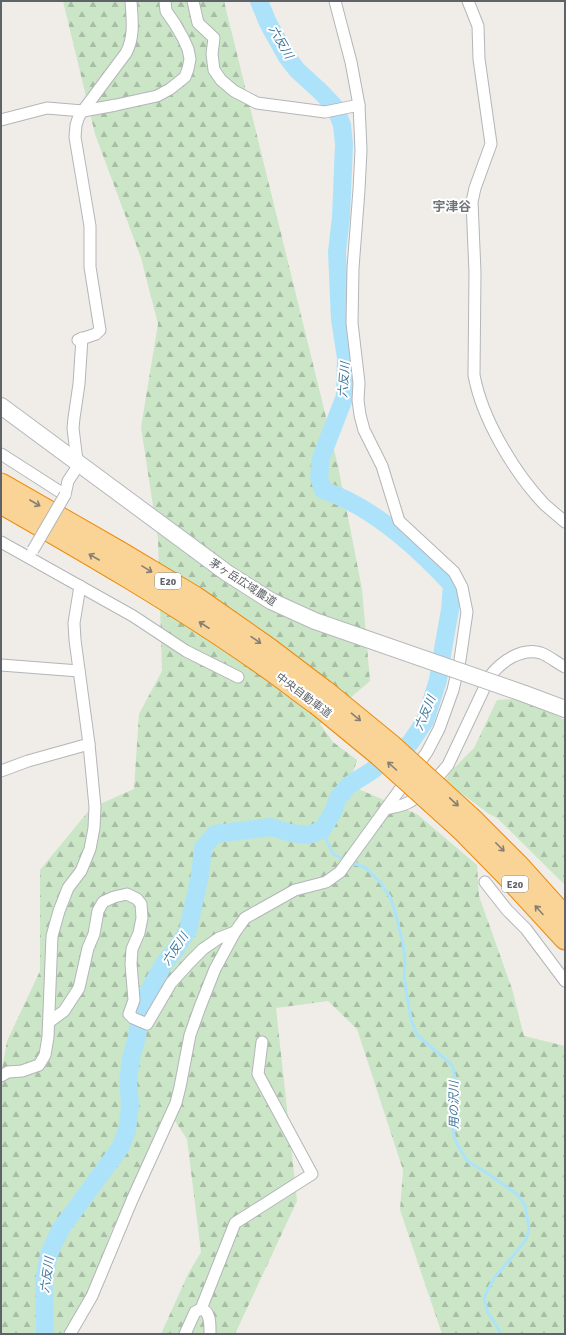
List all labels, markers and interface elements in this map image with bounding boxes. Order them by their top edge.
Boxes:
water label: 六反川 [265,23,297,63]
district label: 宇津谷 [432,199,472,215]
water label: 六反川 [336,360,353,399]
one-way arrow [29,500,41,508]
one-way arrow [88,552,100,560]
street label: 茅ヶ岳広域農道 [207,556,279,609]
one-way arrow [141,565,153,573]
road number: E20 [155,573,181,589]
one-way arrow [199,621,210,630]
one-way arrow [250,636,261,644]
street label: 中央自動車道 [273,670,334,720]
water label: 六反川 [412,692,440,733]
one-way arrow [351,712,362,721]
one-way arrow [387,762,397,771]
one-way arrow [449,797,459,807]
one-way arrow [495,842,505,852]
road number: E20 [502,876,528,892]
one-way arrow [535,906,544,916]
water label: 六反川 [159,929,193,968]
water label: 用の沢川 [447,1079,462,1129]
water label: 六反川 [38,1254,58,1294]

